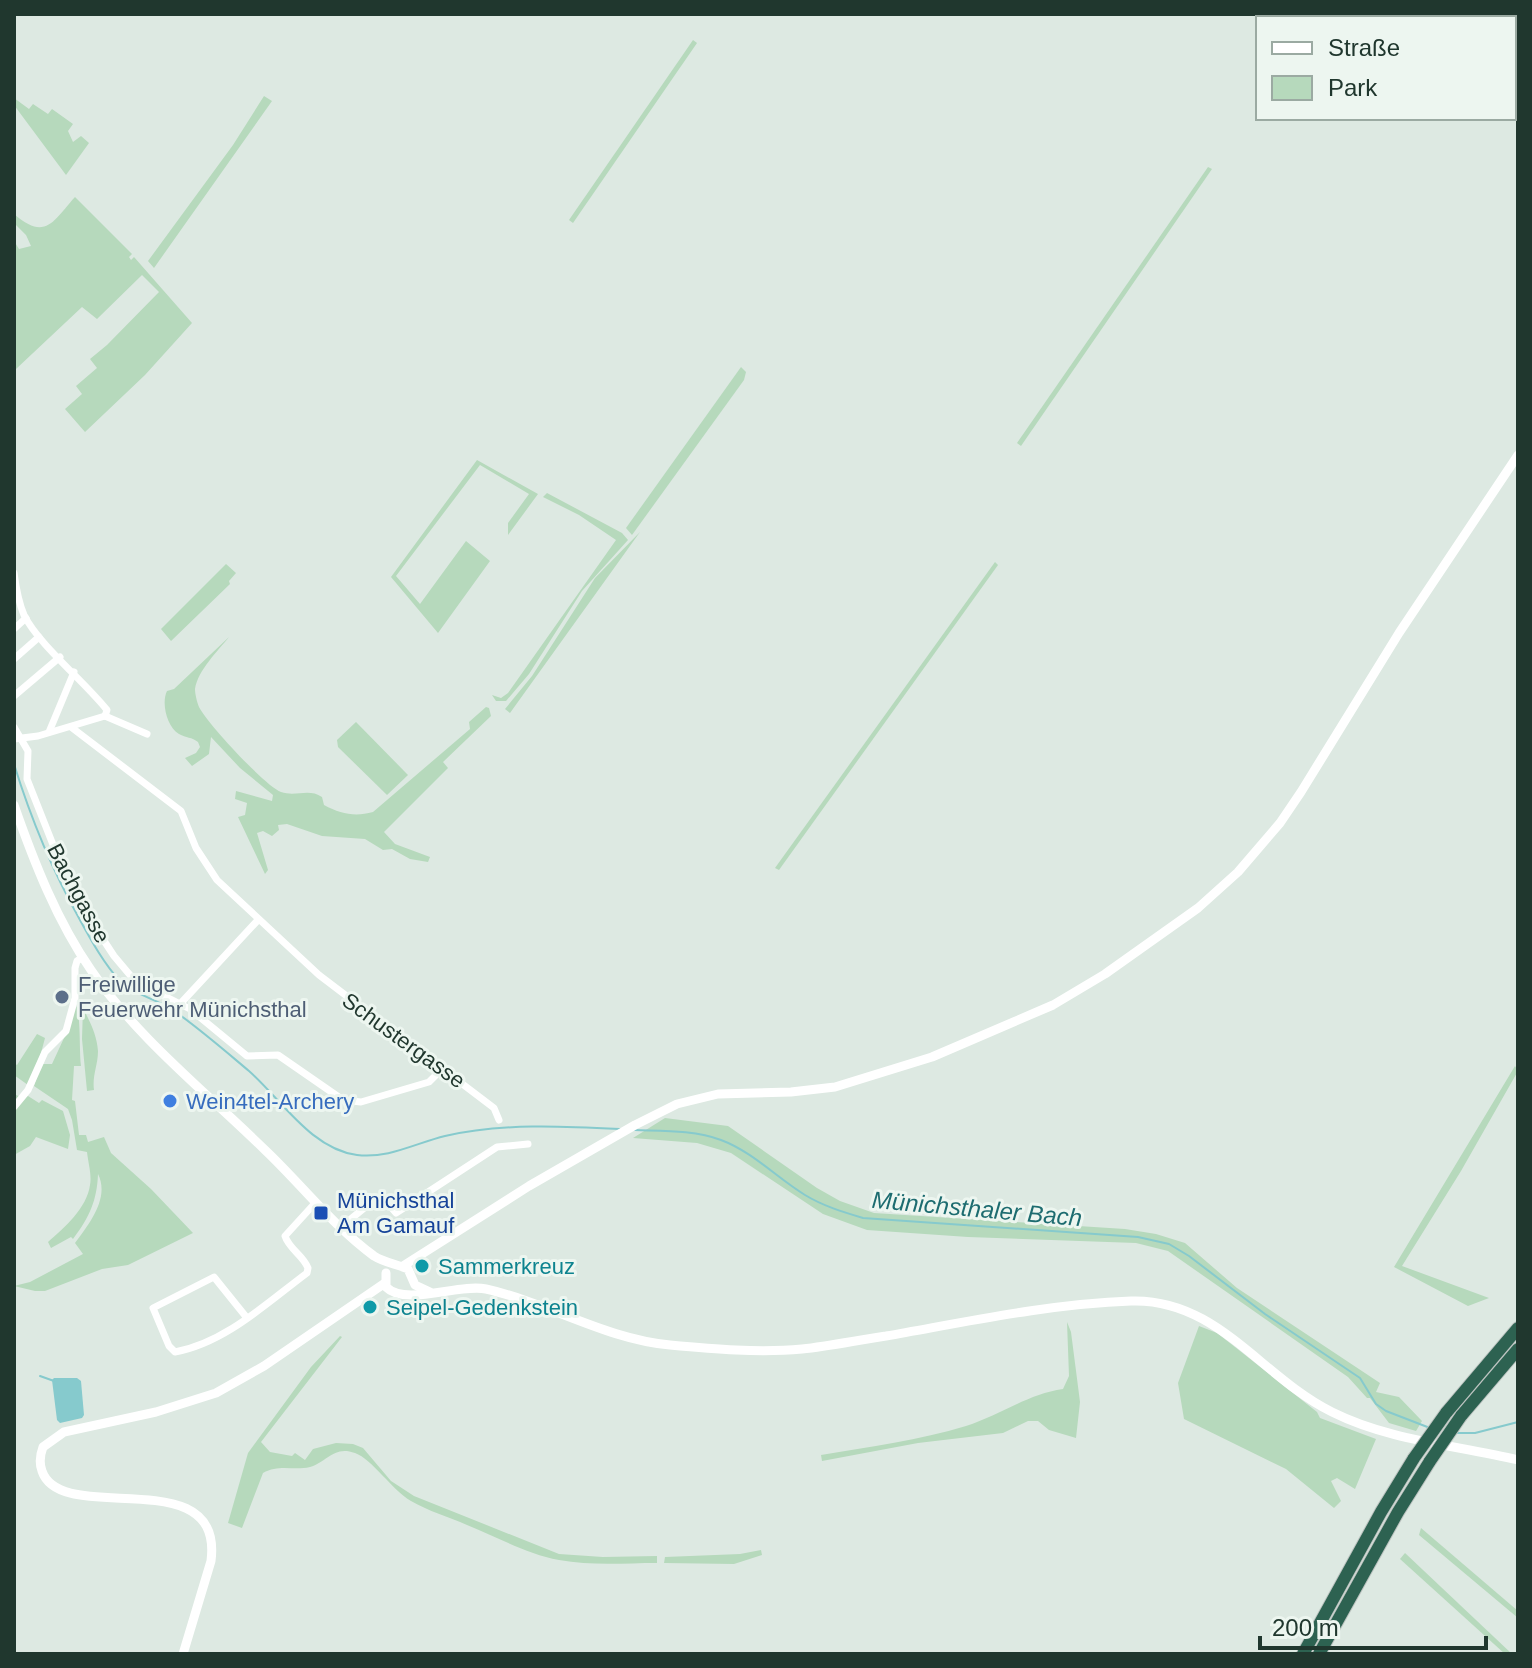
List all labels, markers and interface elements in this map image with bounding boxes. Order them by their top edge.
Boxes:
legend [1256,16,1516,120]
text: Straße [1328,34,1400,61]
text: Park [1328,74,1378,101]
street label: Bachgasse [42,839,115,947]
place label: Freiwillige Feuerwehr Münichsthal [78,972,307,1022]
marker: Freiwillige Feuerwehr Münichsthal [53,988,71,1006]
street label: Schustergasse [337,988,470,1093]
place label: Wein4tel-Archery [186,1089,354,1114]
marker: Wein4tel-Archery [161,1092,179,1110]
water label: Münichsthaler Bach [871,1186,1083,1231]
place label: Münichsthal Am Gamauf [337,1188,455,1238]
marker: Münichsthal Am Gamauf [312,1204,330,1222]
place label: Sammerkreuz [438,1254,575,1279]
marker: Sammerkreuz [413,1257,431,1275]
place label: Seipel-Gedenkstein [386,1295,578,1320]
marker: Seipel-Gedenkstein [361,1298,379,1316]
scale bar [1260,1600,1486,1650]
text: 200 m [1272,1614,1339,1641]

